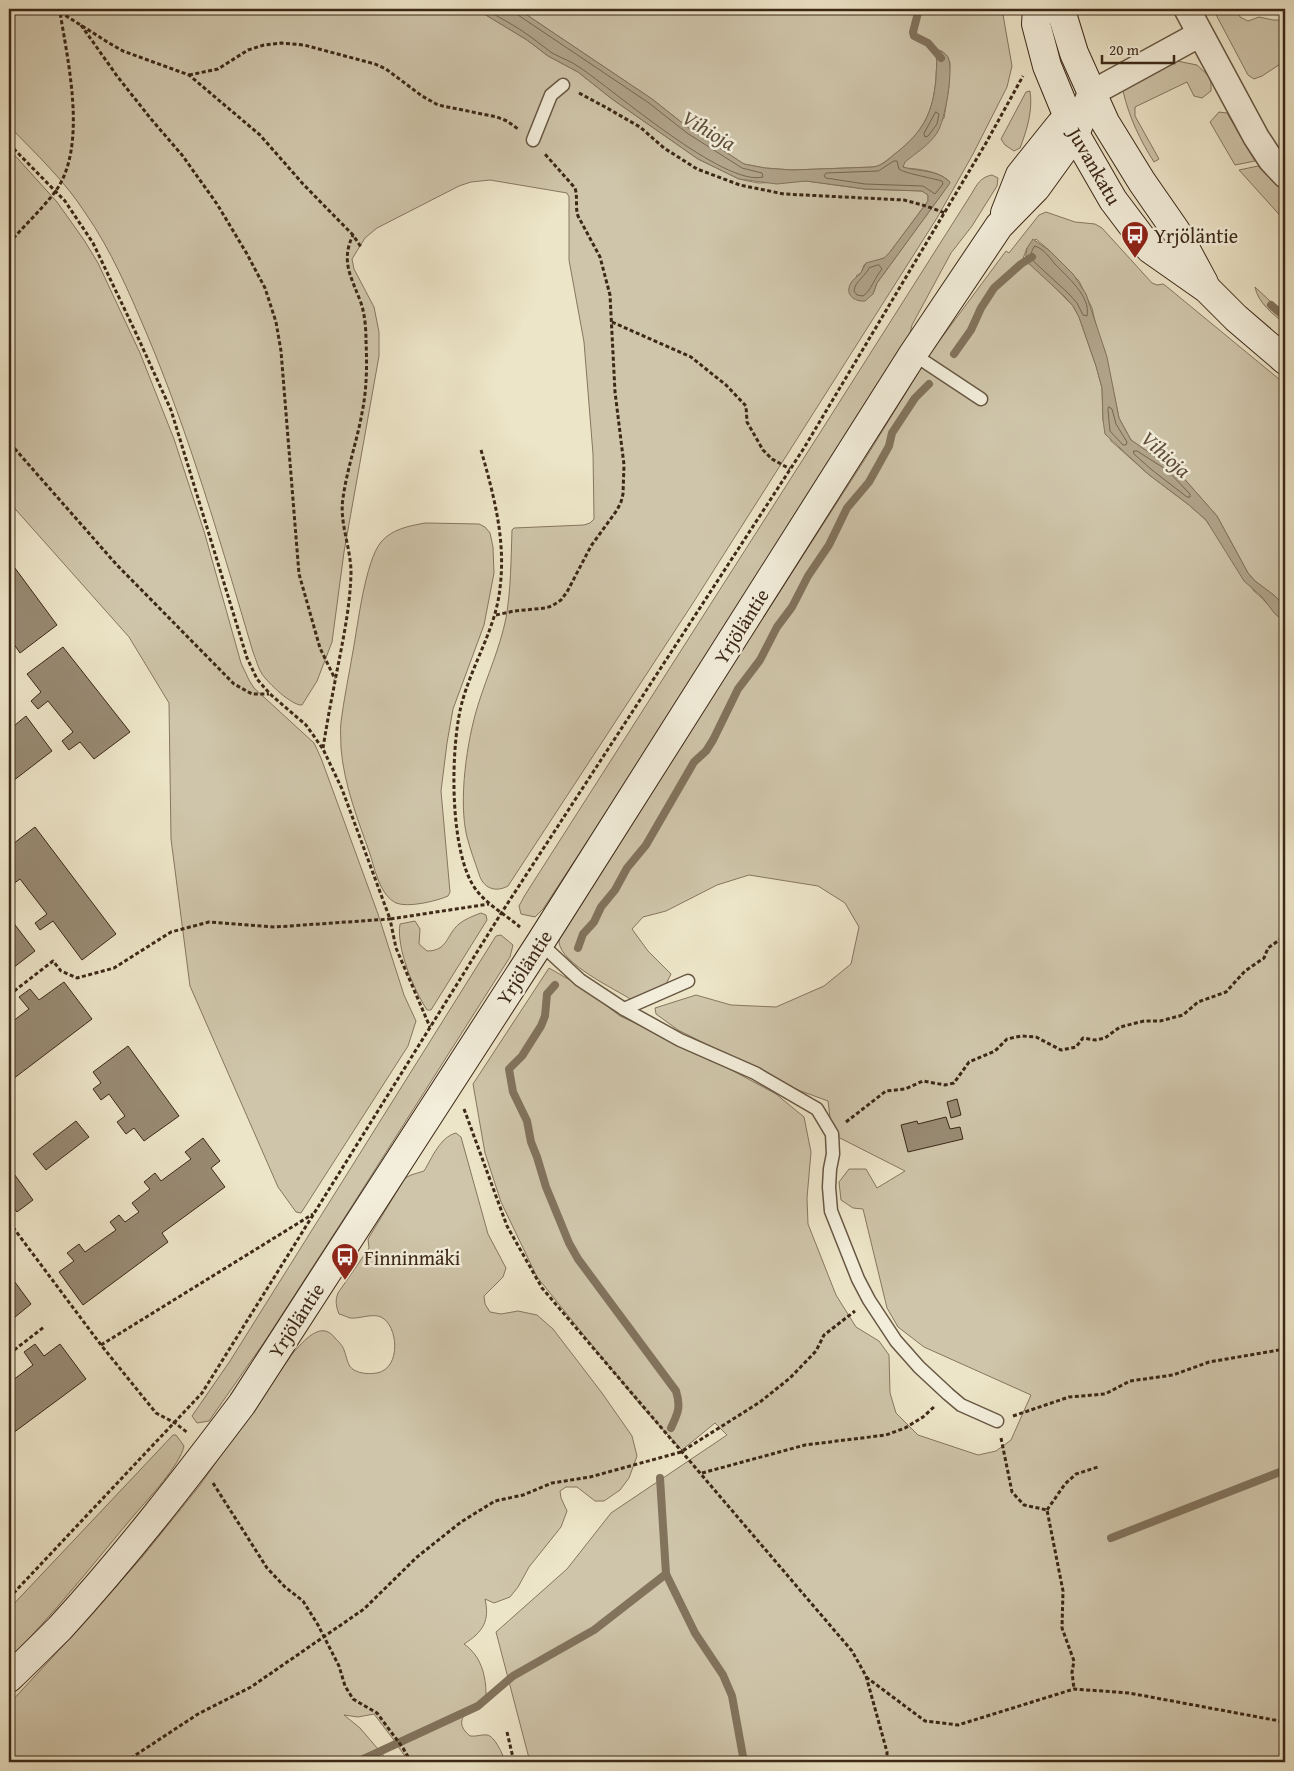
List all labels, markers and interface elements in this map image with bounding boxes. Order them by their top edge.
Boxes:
scale bar [1102,32,1174,64]
text: 20 m [1109,39,1140,60]
water label: Vihioja [676,102,742,158]
street label: Juvankatu [1060,119,1129,210]
bus stop icon: Yrjöläntie [1120,220,1150,259]
place label: Yrjöläntie [1154,221,1238,250]
water label: Vihioja [1134,423,1198,485]
street label: Yrjöläntie [706,583,776,669]
street label: Yrjöläntie [489,924,559,1010]
bus stop icon: Finninmäki [330,1242,360,1281]
place label: Finninmäki [364,1243,461,1272]
street label: Yrjöläntie [261,1277,331,1363]

